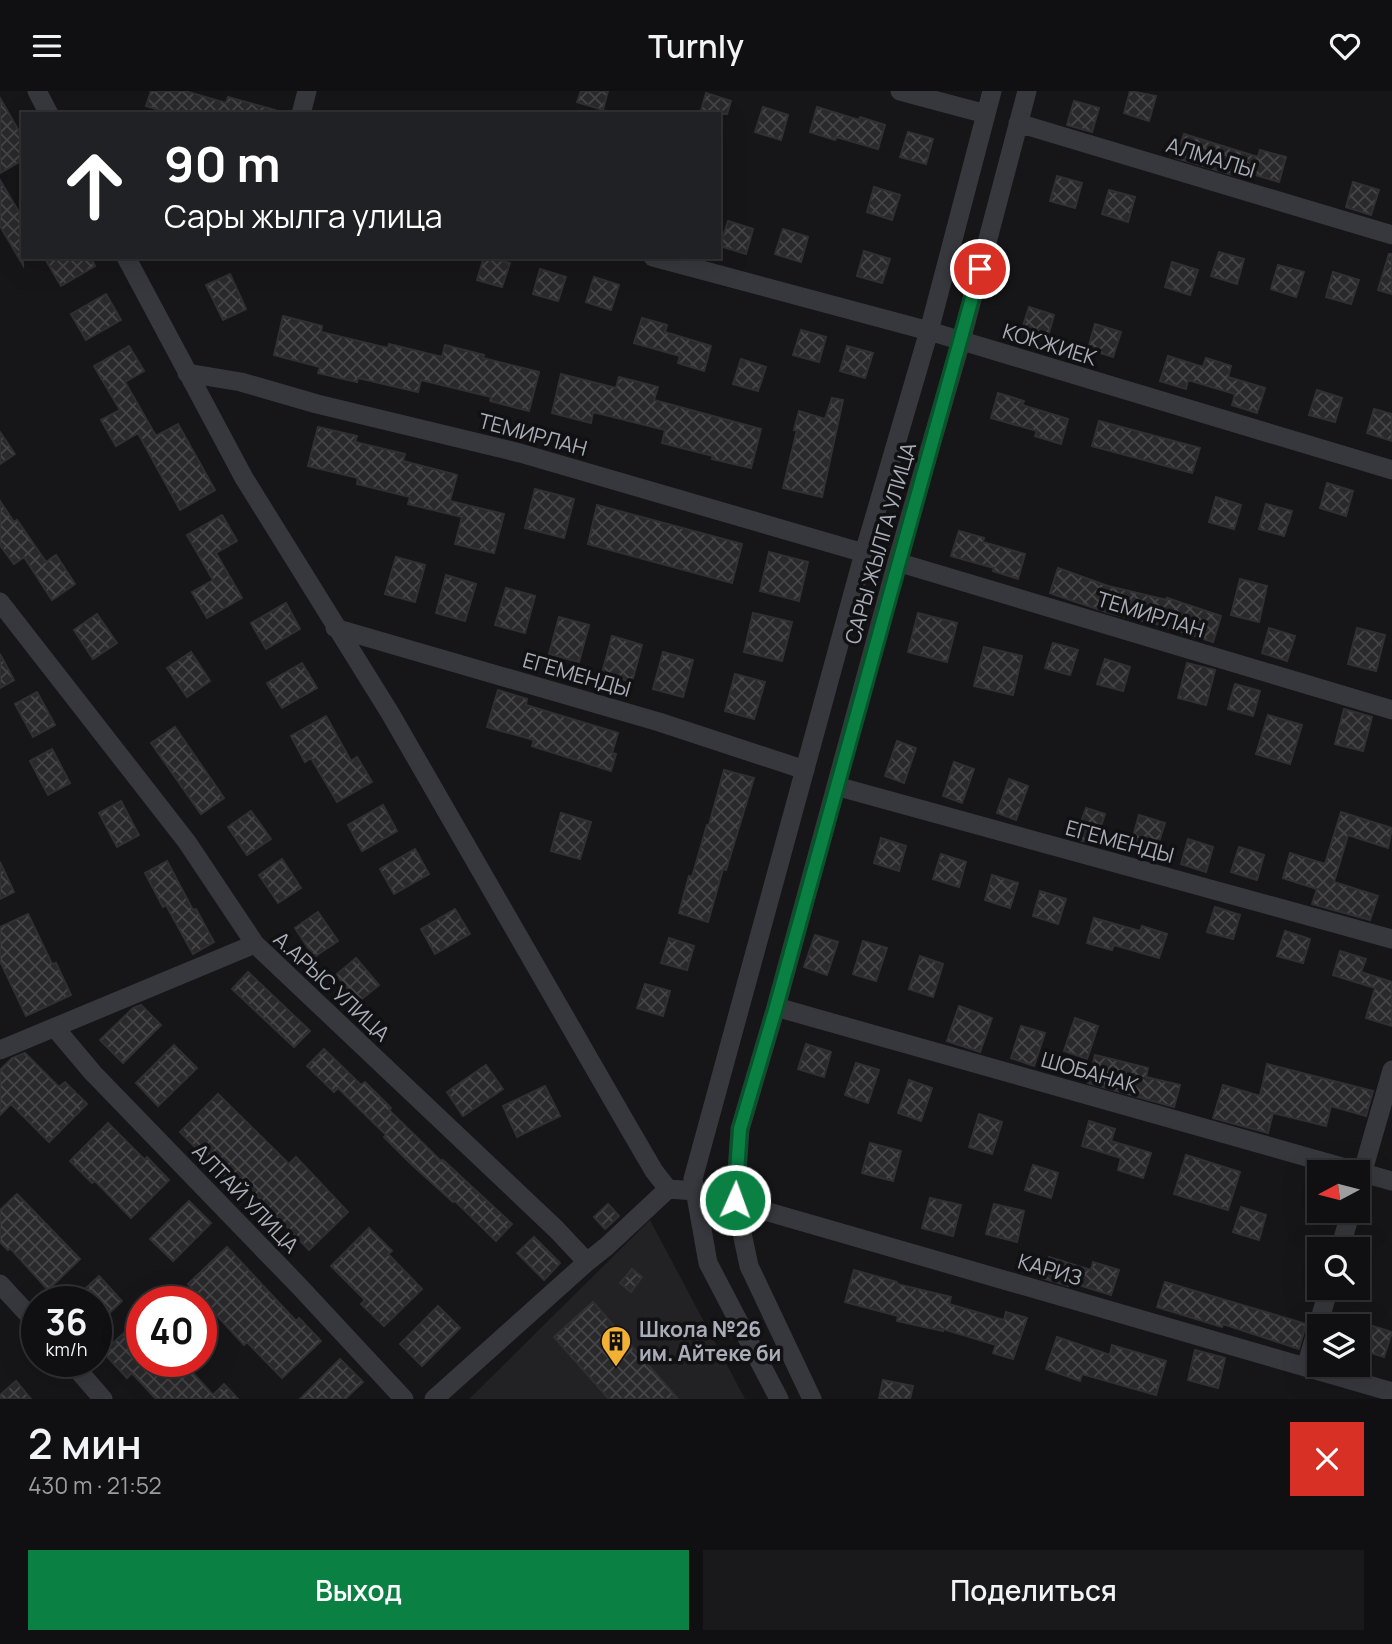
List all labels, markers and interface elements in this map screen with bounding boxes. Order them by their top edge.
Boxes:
text: Turnly [648,24,744,68]
icon: menu [28,27,66,65]
icon: heart [1326,27,1364,65]
text: 90 m [164,130,281,197]
street label: АЛМАЛЫ [1163,130,1259,184]
icon: ahead [49,140,140,231]
text: Сары жылга улица [164,194,442,238]
pin [950,239,1010,299]
icon: arrive [961,250,999,288]
street label: КОКЖИЕК [1000,316,1101,372]
street label: ТЕМИРЛАН [476,406,590,462]
street label: САРЫ ЖЫЛГА УЛИЦА [838,439,922,647]
street label: ТЕМИРЛАН [1094,584,1208,644]
street label: ЕГЕМЕНДЫ [520,645,634,703]
street label: ЕГЕМЕНДЫ [1063,813,1177,869]
street label: А.АРЫС УЛИЦА [268,925,396,1047]
street label: ШОБАНАК [1038,1045,1142,1099]
street label: АЛТАЙ УЛИЦА [187,1137,305,1259]
north arrow [1307,1160,1370,1223]
map controls [1307,1160,1370,1377]
position arrow [698,1163,772,1237]
button: search [1307,1237,1370,1300]
street label: КАРИЗ [1015,1247,1085,1291]
speed limit sign: 40 [126,1286,217,1377]
text: 36 [45,1298,88,1346]
button: layers [1307,1314,1370,1377]
place label: Школа №26 им. Айтеке би [639,1315,781,1367]
building icon: Школа №26 им. Айтеке би [599,1324,633,1368]
text: km/h [46,1337,87,1361]
text: 2 мин [28,1414,142,1472]
button: close [1290,1422,1364,1496]
text: 430 m · 21:52 [28,1469,162,1501]
button: Выход [28,1550,689,1630]
button: Поделиться [703,1550,1364,1630]

